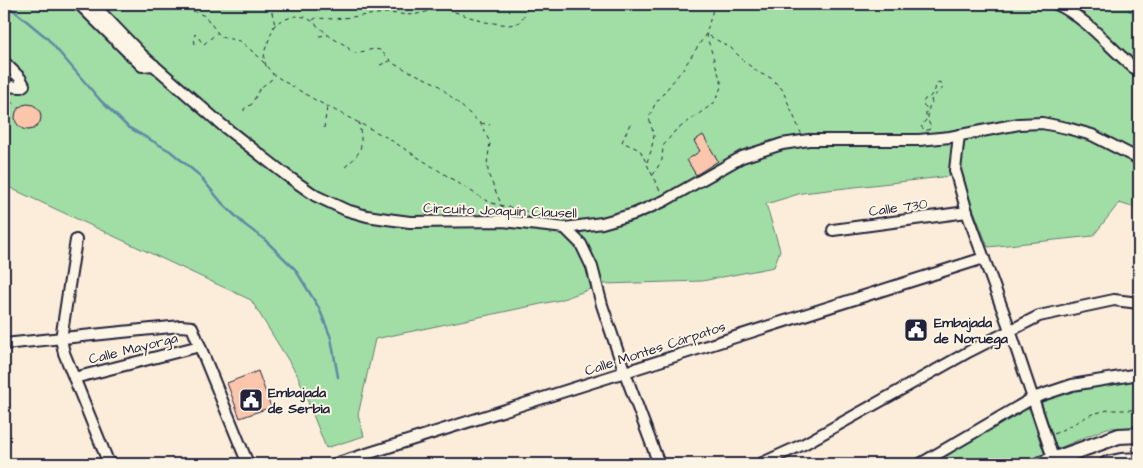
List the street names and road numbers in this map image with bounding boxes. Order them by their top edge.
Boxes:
street label: Calle 730 [867,194,929,222]
street label: Circuito Joaquín Clausell [423,198,577,224]
street label: Calle Montes Cárpatos [582,317,728,381]
street label: Calle Mayorga [87,328,180,370]

